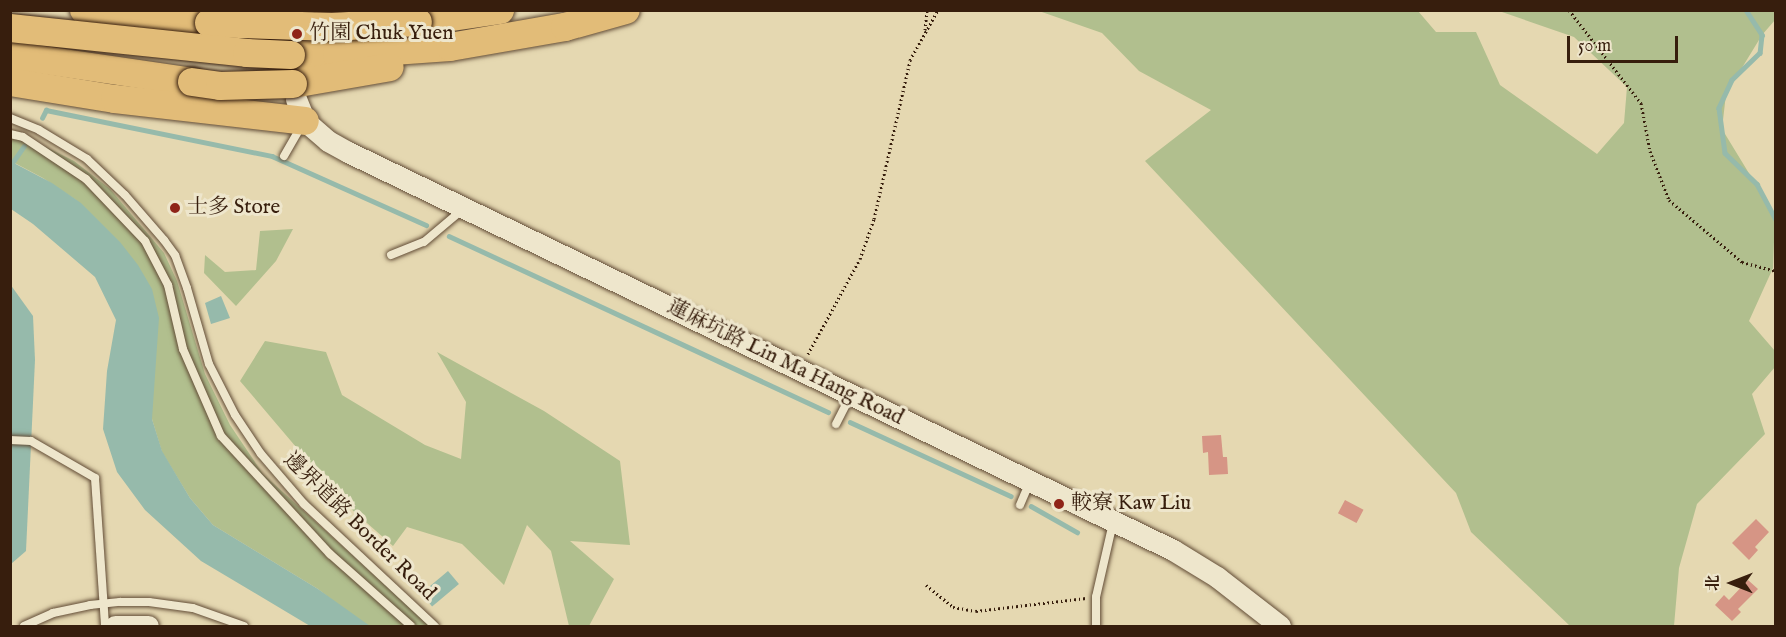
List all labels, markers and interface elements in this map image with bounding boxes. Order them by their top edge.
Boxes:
place label: 竹園 Chuk Yuen [309,21,453,47]
scale bar [1570,24,1681,62]
marker: 竹園 Chuk Yuen [290,27,304,41]
text: 50 m [1578,35,1611,58]
place label: 士多 Store [187,195,280,221]
marker: 士多 Store [168,201,182,215]
street label: 蓮麻坑路 Lin Ma Hang Road [663,295,907,431]
street label: 邊界道路 Border Road [278,448,440,606]
place label: 較寮 Kaw Liu [1071,491,1191,517]
marker: 較寮 Kaw Liu [1052,497,1066,511]
north arrow [1702,553,1762,613]
text: 北 [1704,575,1724,591]

